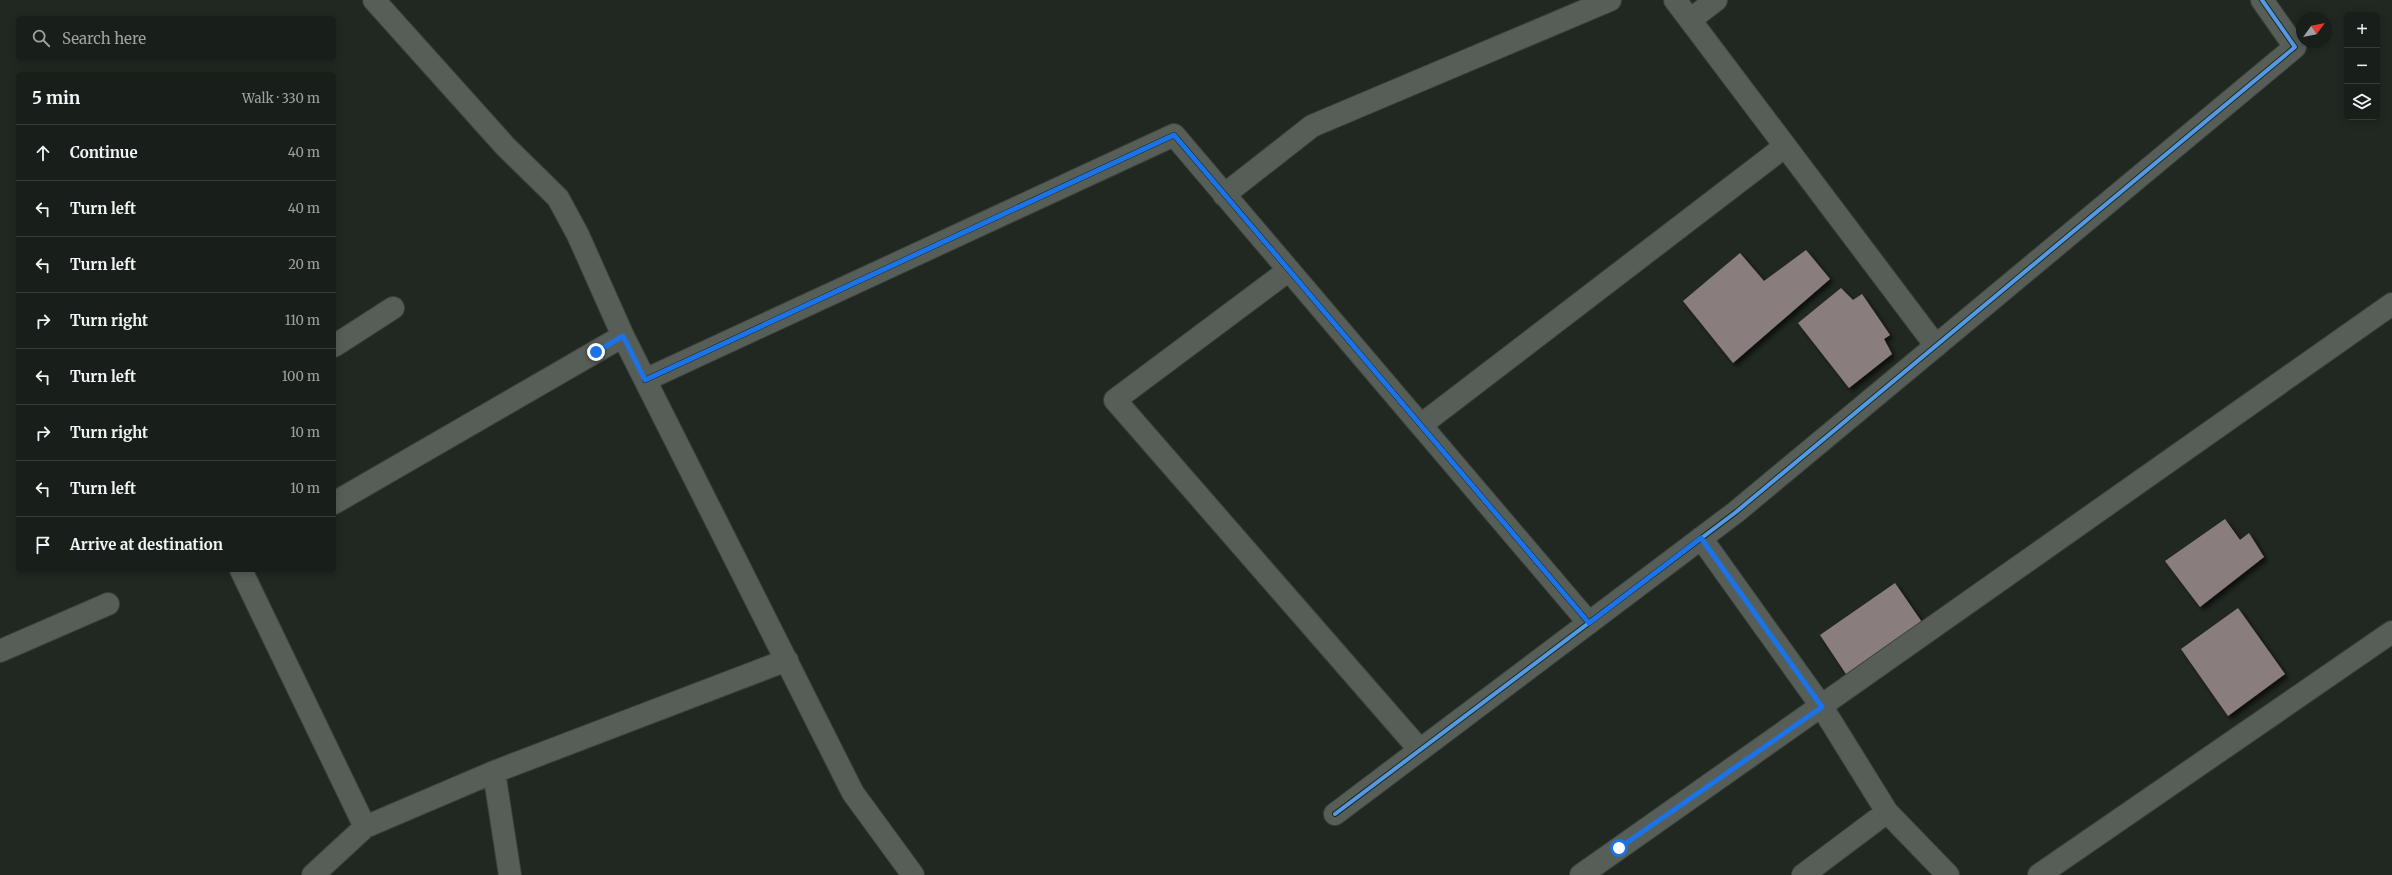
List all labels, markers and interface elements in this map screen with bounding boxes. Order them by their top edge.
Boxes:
north arrow [2296,12,2332,48]
map controls [2344,12,2380,120]
button: + [2344,12,2380,48]
search box [16,16,336,60]
icon: search [30,27,52,49]
text: Search here [62,29,146,48]
button: − [2344,48,2380,84]
button: layers [2344,84,2380,120]
text: 5 min [32,87,80,109]
text: Walk · 330 m [242,90,320,107]
icon: ahead [32,142,54,164]
text: Continue [70,143,138,162]
text: 40 m [288,144,320,161]
icon: left [32,198,54,220]
text: Turn left [70,199,136,218]
text: 40 m [288,200,320,217]
icon: left [32,254,54,276]
text: Turn left [70,255,136,274]
text: 20 m [288,256,320,273]
icon: right [32,310,54,332]
text: Turn right [70,311,148,330]
text: 110 m [285,312,320,329]
route end [587,343,605,361]
icon: left [32,366,54,388]
text: Turn left [70,367,136,386]
text: 100 m [282,368,320,385]
icon: right [32,422,54,444]
text: Turn right [70,423,148,442]
text: 10 m [290,424,320,441]
icon: left [32,478,54,500]
text: Turn left [70,479,136,498]
text: 10 m [290,480,320,497]
icon: arrive [32,534,54,556]
text: Arrive at destination [70,535,223,554]
route start [1610,839,1628,857]

